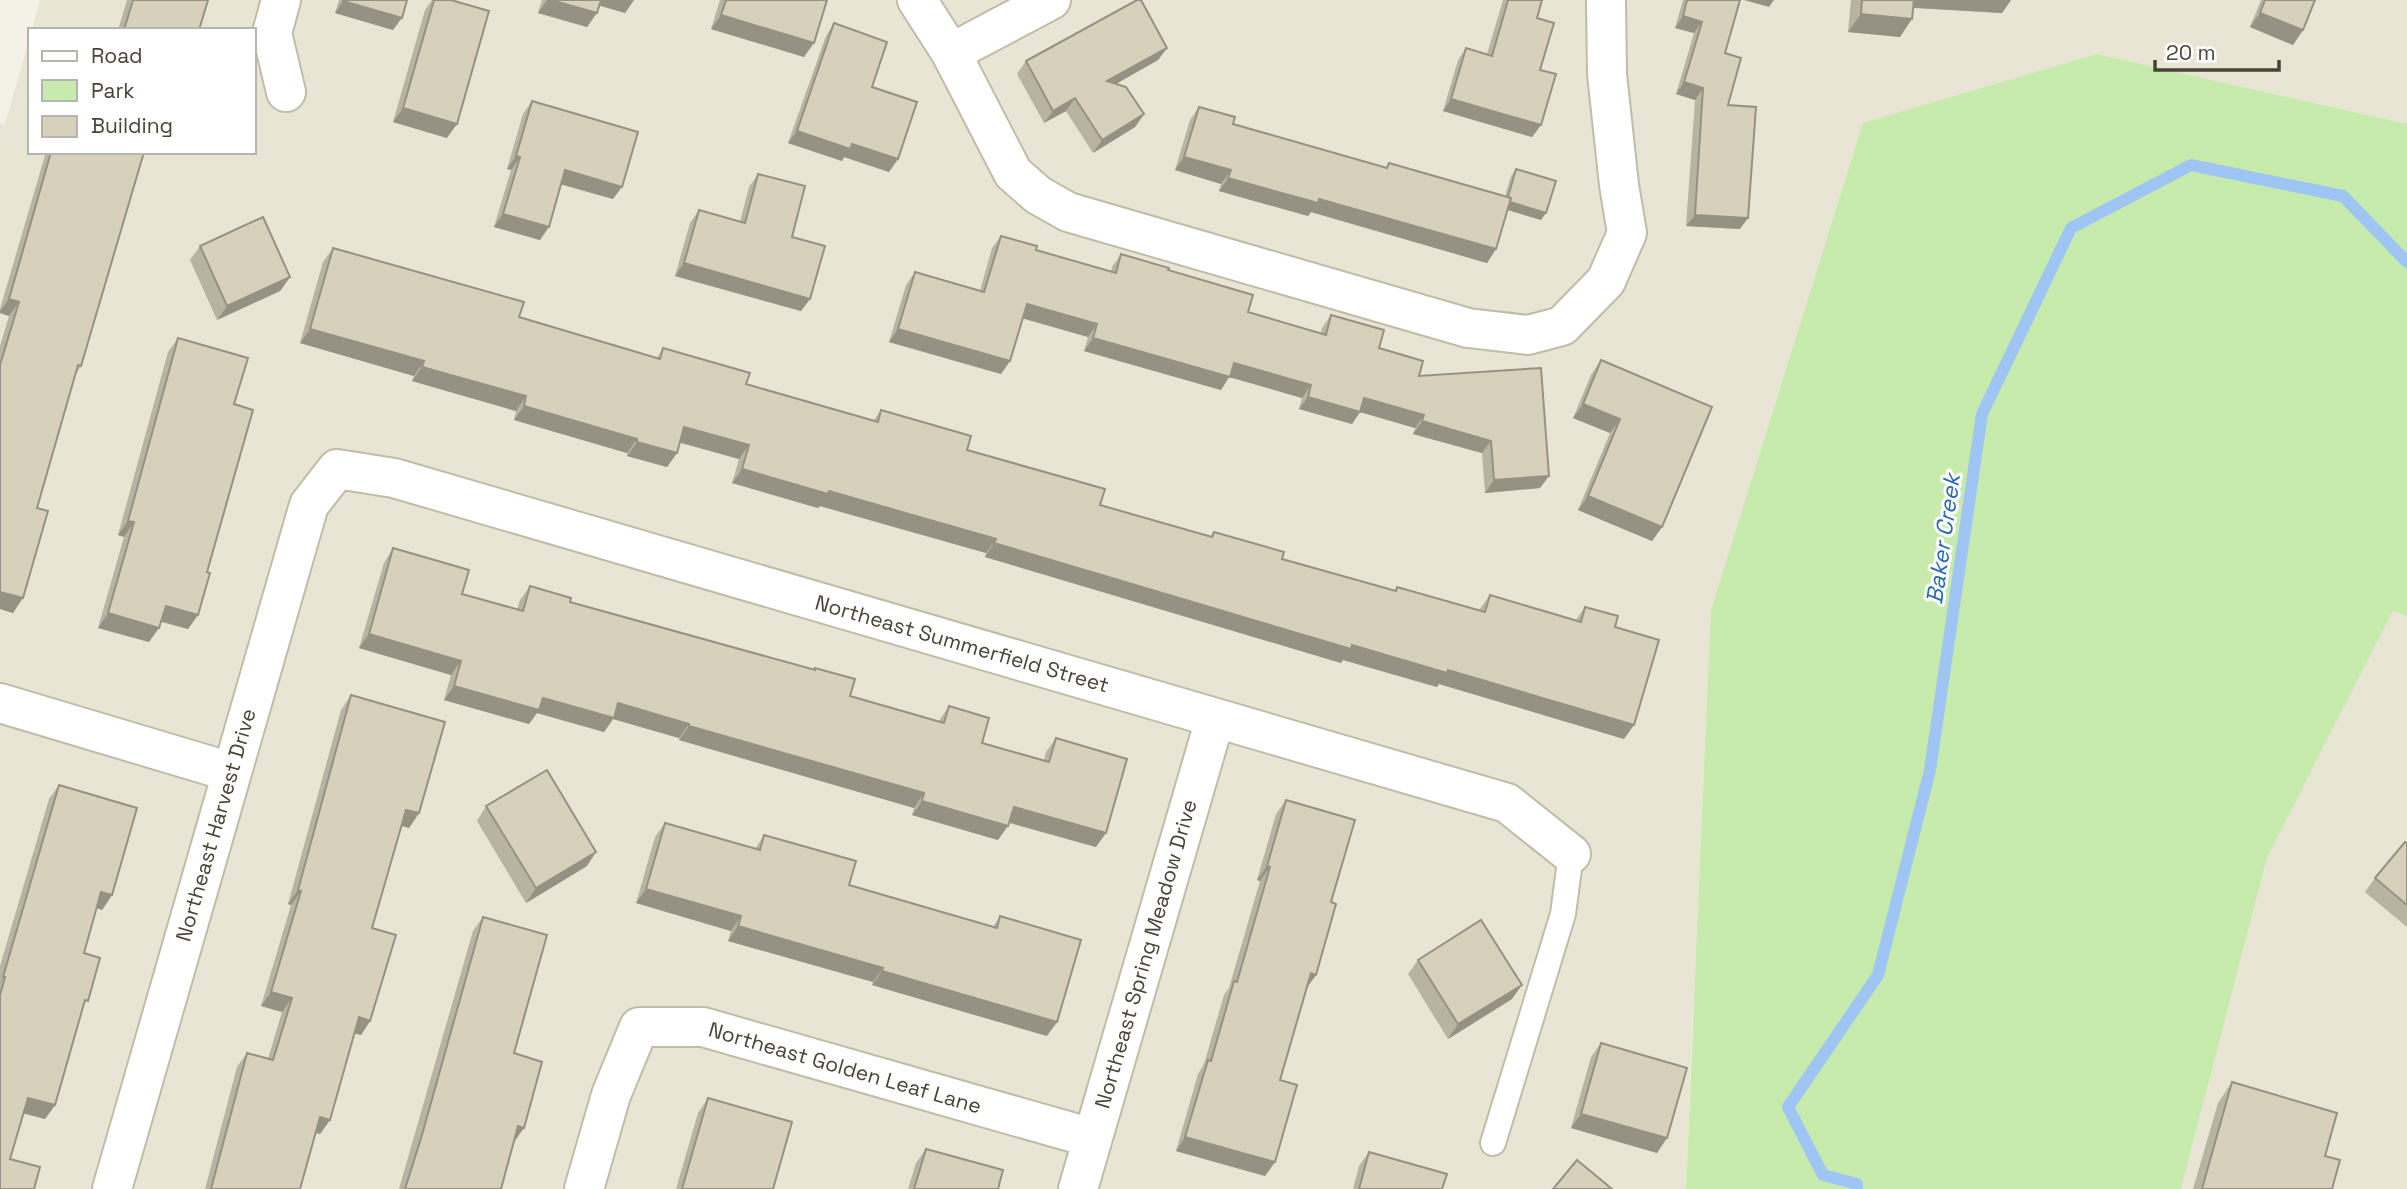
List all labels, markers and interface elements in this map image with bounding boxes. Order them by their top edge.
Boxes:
legend [28,28,256,154]
scale bar [2155,28,2279,72]
text: 20 m [2166,39,2216,66]
text: Road [91,42,143,69]
text: Park [91,77,135,104]
text: Building [91,112,173,139]
water label: Baker Creek [1919,469,1967,606]
street label: Northeast Summerfield Street [812,589,1112,698]
street label: Northeast Harvest Drive [169,705,262,944]
street label: Northeast Spring Meadow Drive [1088,796,1203,1111]
street label: Northeast Golden Leaf Lane [706,1016,985,1119]

